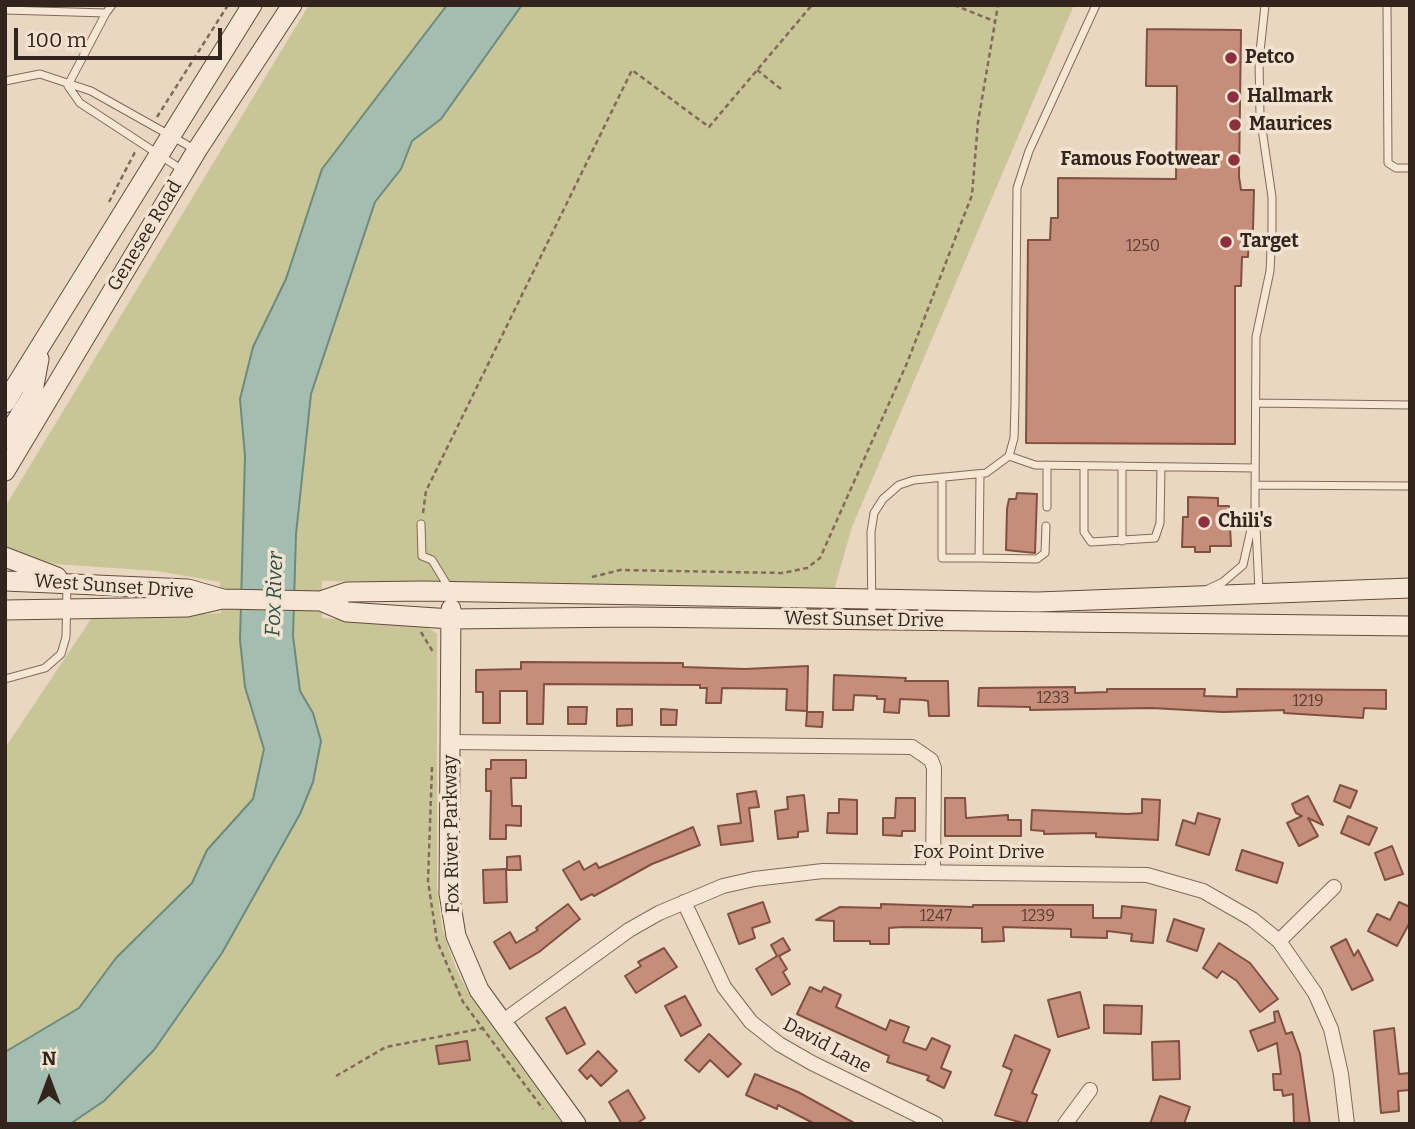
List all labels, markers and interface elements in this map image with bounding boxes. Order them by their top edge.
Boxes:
scale bar [18,14,226,58]
text: 100 m [27,27,87,53]
place label: Petco [1245,47,1295,69]
marker: Petco [1223,50,1239,66]
place label: Hallmark [1247,86,1333,108]
marker: Hallmark [1225,89,1241,105]
place label: Maurices [1249,114,1332,136]
marker: Maurices [1227,117,1243,133]
place label: Famous Footwear [1061,149,1220,171]
marker: Famous Footwear [1226,152,1242,168]
street label: Genesee Road [103,177,187,295]
place label: Target [1240,231,1299,253]
marker: Target [1218,234,1234,250]
house number: 1250 [1126,237,1160,257]
place label: Chili's [1218,511,1272,533]
marker: Chili's [1196,514,1212,530]
water label: Fox River [261,551,289,637]
street label: West Sunset Drive [33,570,195,604]
street label: West Sunset Drive [784,607,944,633]
house number: 1233 [1036,689,1070,709]
house number: 1219 [1292,692,1324,712]
street label: Fox River Parkway [439,754,465,914]
street label: Fox Point Drive [913,842,1045,864]
house number: 1247 [920,907,952,927]
house number: 1239 [1021,907,1055,927]
street label: David Lane [779,1013,875,1079]
north arrow [14,1045,84,1115]
text: N [42,1047,56,1070]

